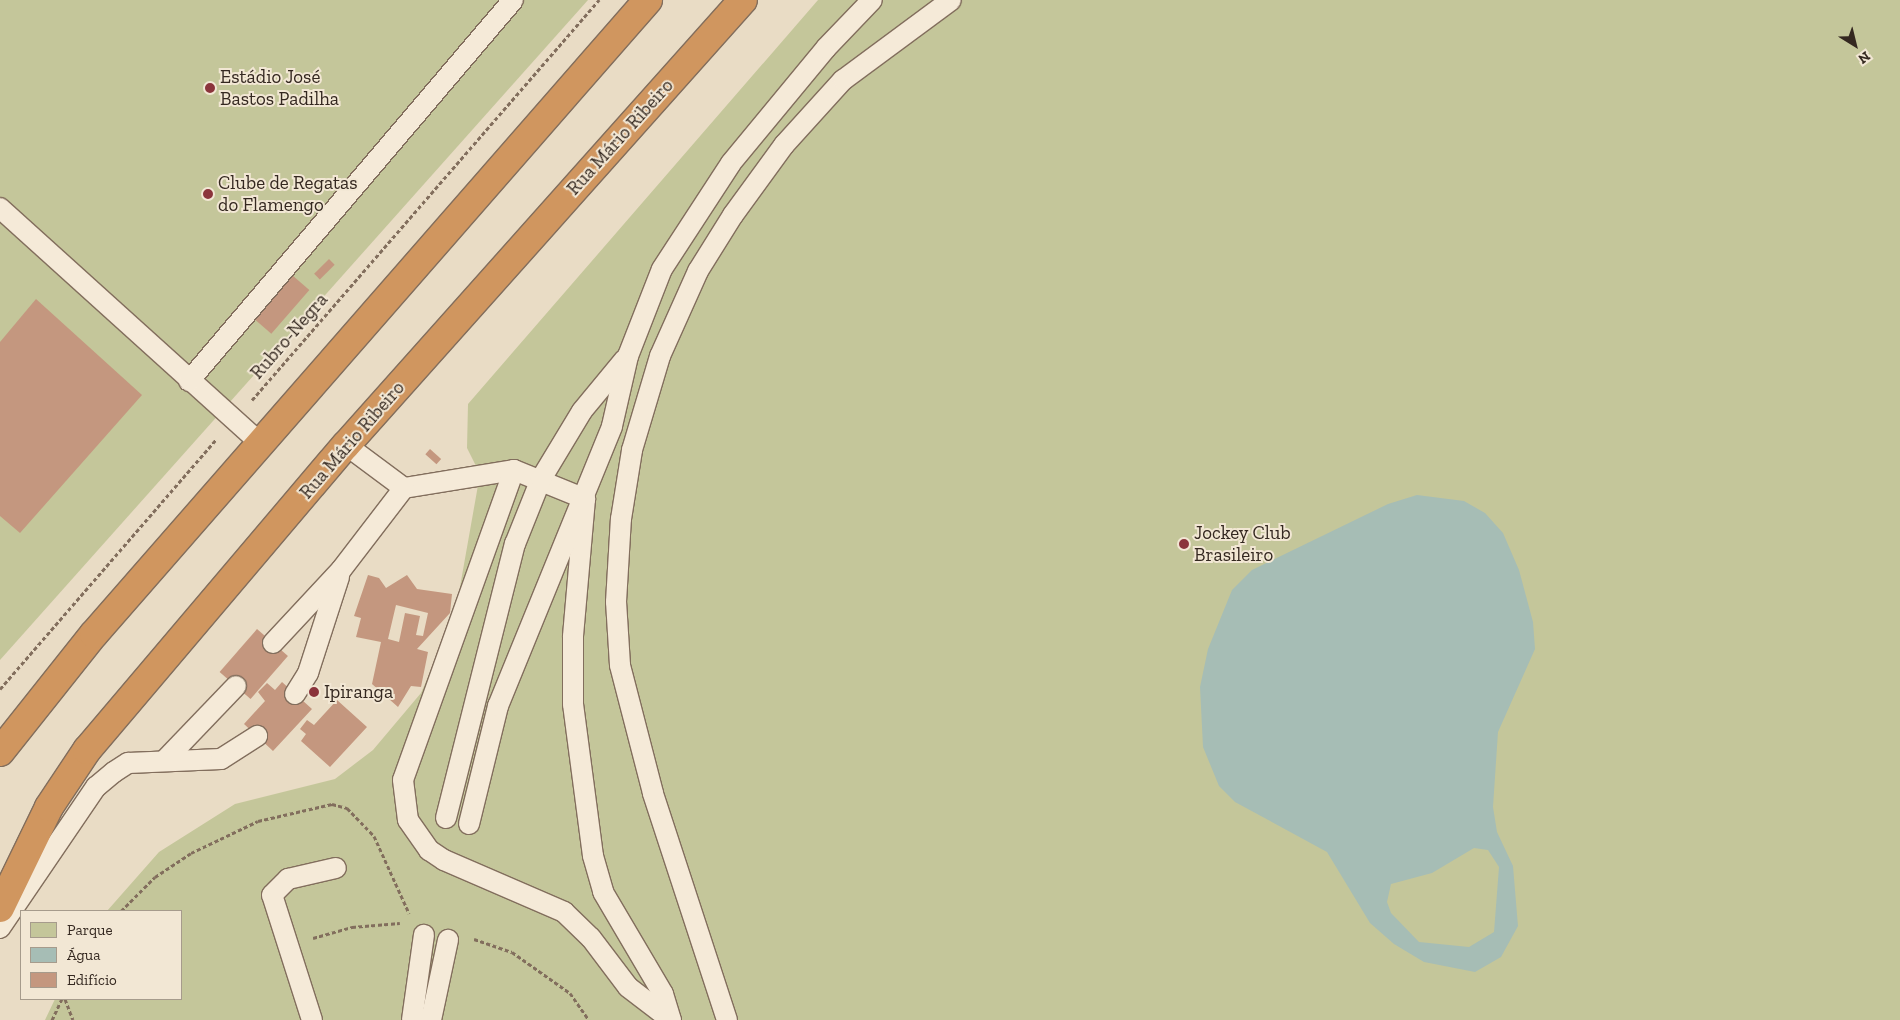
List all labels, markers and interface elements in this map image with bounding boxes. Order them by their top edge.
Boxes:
north arrow [1830,20,1880,70]
text: N [1855,48,1873,68]
place label: Estádio José Bastos Padilha [220,66,339,110]
street label: Rua Mário Ribeiro [562,74,678,200]
marker: Estádio José Bastos Padilha [204,82,216,94]
place label: Clube de Regatas do Flamengo [218,172,358,216]
marker: Clube de Regatas do Flamengo [202,188,214,200]
street label: Rubro-Negra [245,288,333,384]
street label: Rua Mário Ribeiro [295,377,409,503]
place label: Jockey Club Brasileiro [1194,522,1291,566]
marker: Jockey Club Brasileiro [1178,538,1190,550]
place label: Ipiranga [324,681,393,703]
marker: Ipiranga [308,686,320,698]
legend [20,910,182,1000]
text: Parque [67,921,113,939]
text: Água [67,946,100,964]
text: Edifício [67,971,117,989]

